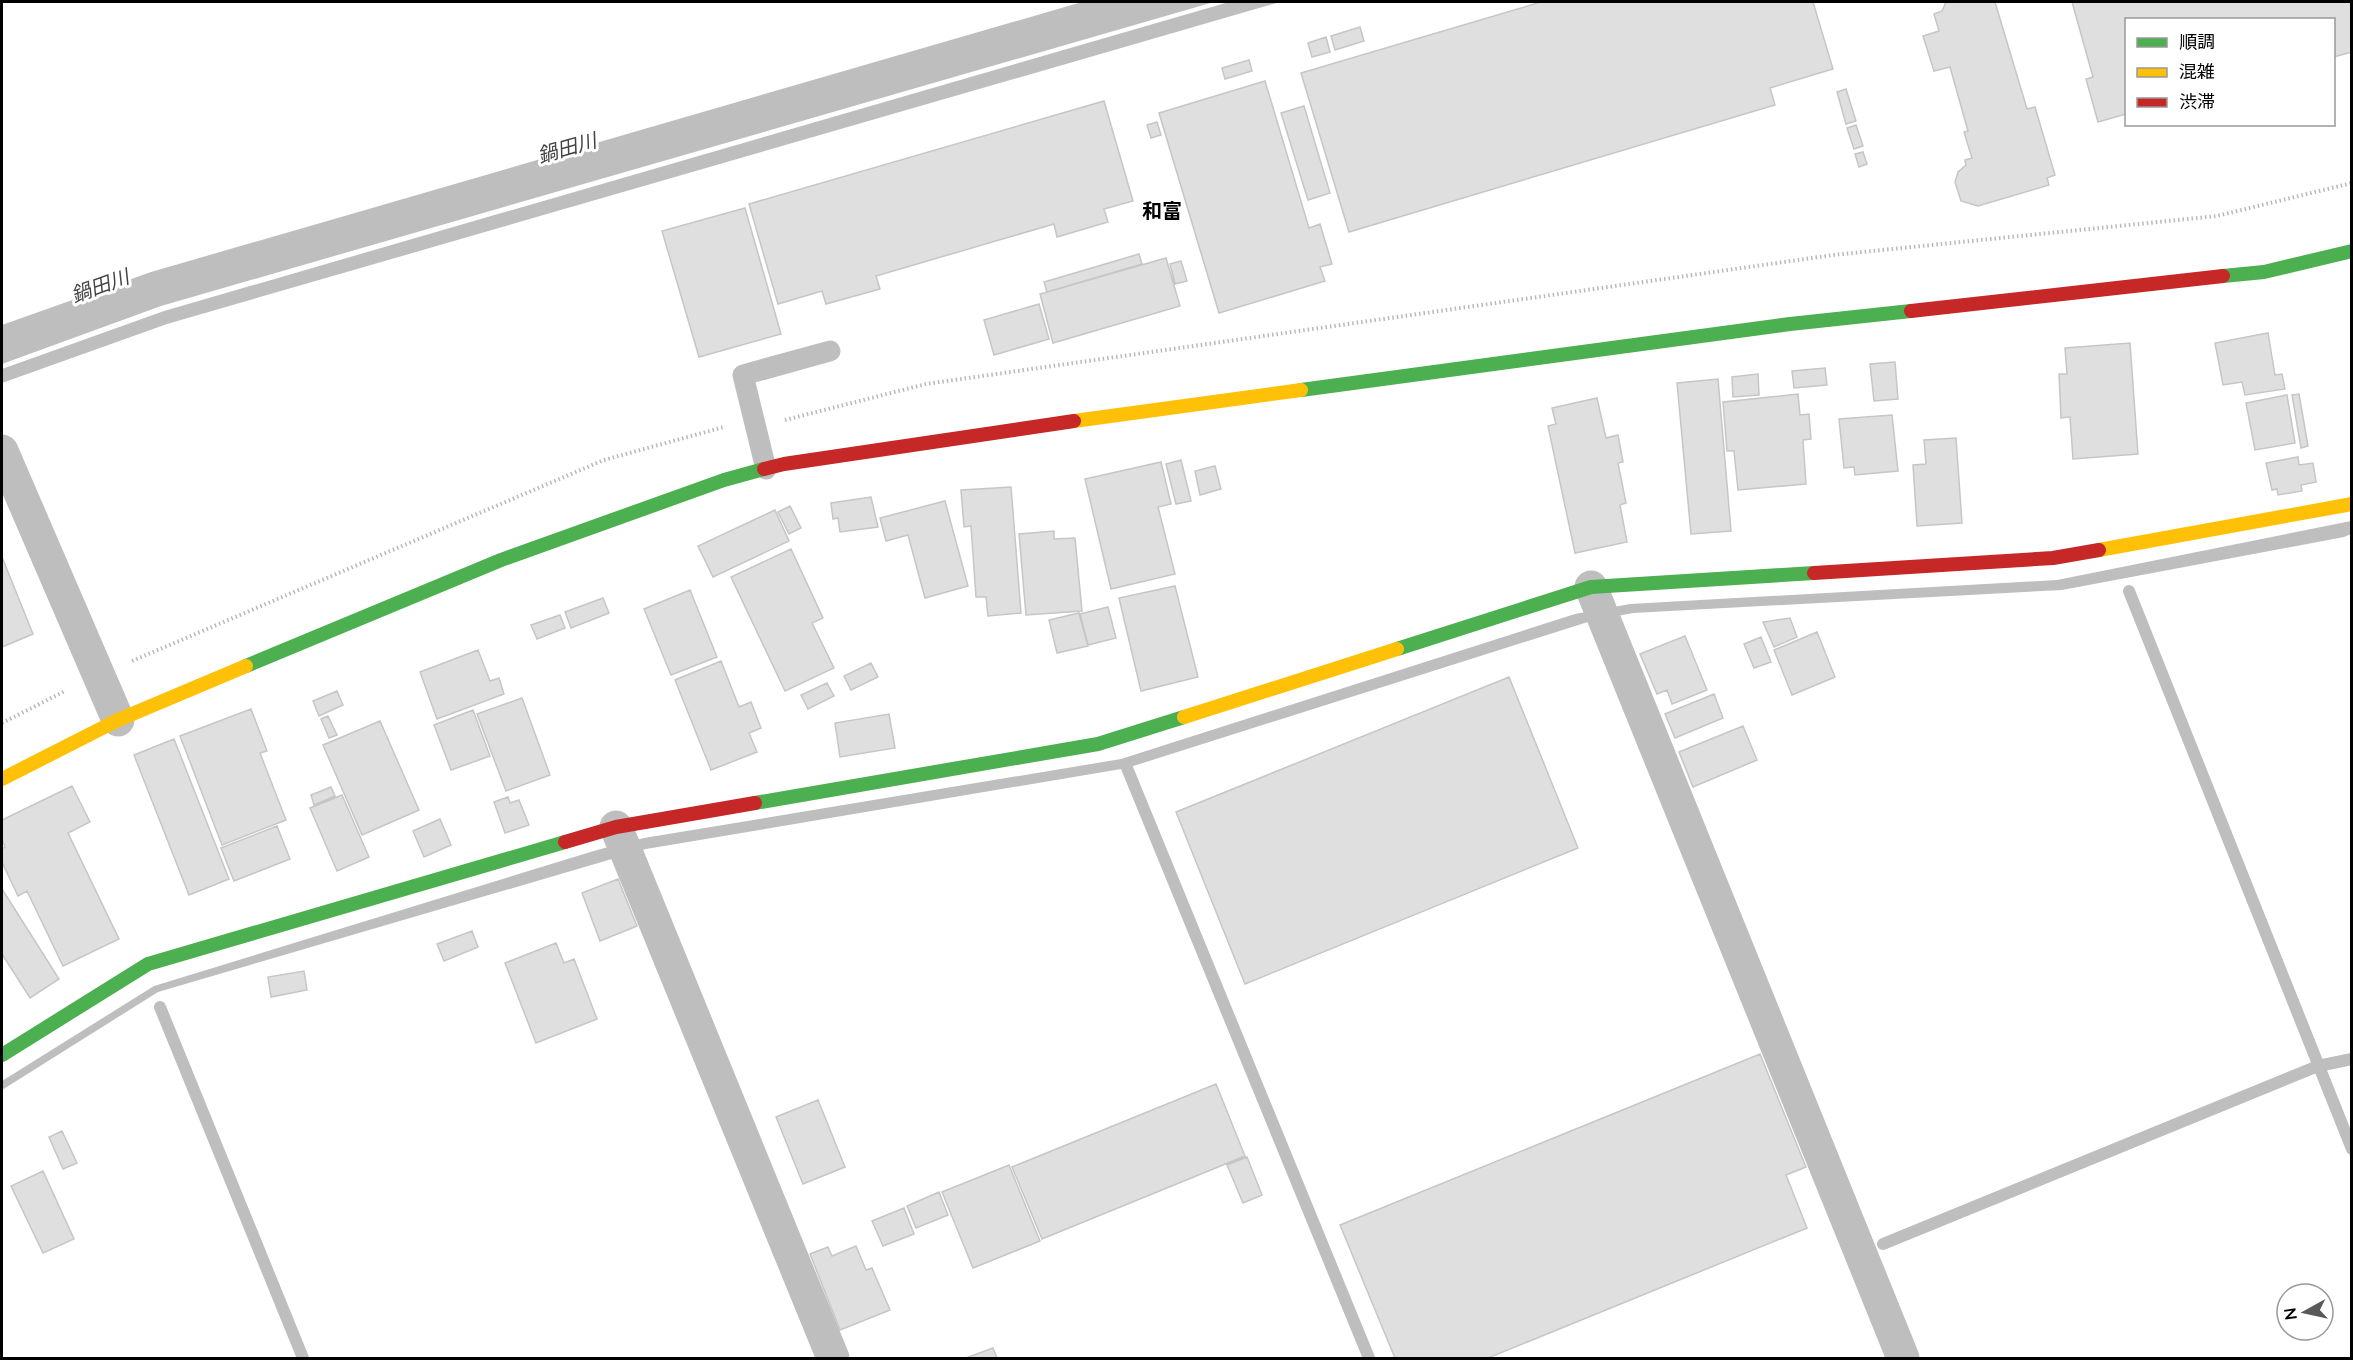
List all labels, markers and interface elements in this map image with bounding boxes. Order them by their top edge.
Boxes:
legend [2125,18,2335,126]
text: 順調 [2179,30,2215,52]
text: 混雑 [2179,60,2215,82]
text: 渋滞 [2179,90,2215,112]
water label: 鍋田川 [535,127,601,167]
district label: 和富 [1142,198,1182,222]
water label: 鍋田川 [67,263,134,307]
north arrow [2275,1282,2335,1342]
text: N [2279,1307,2300,1322]

